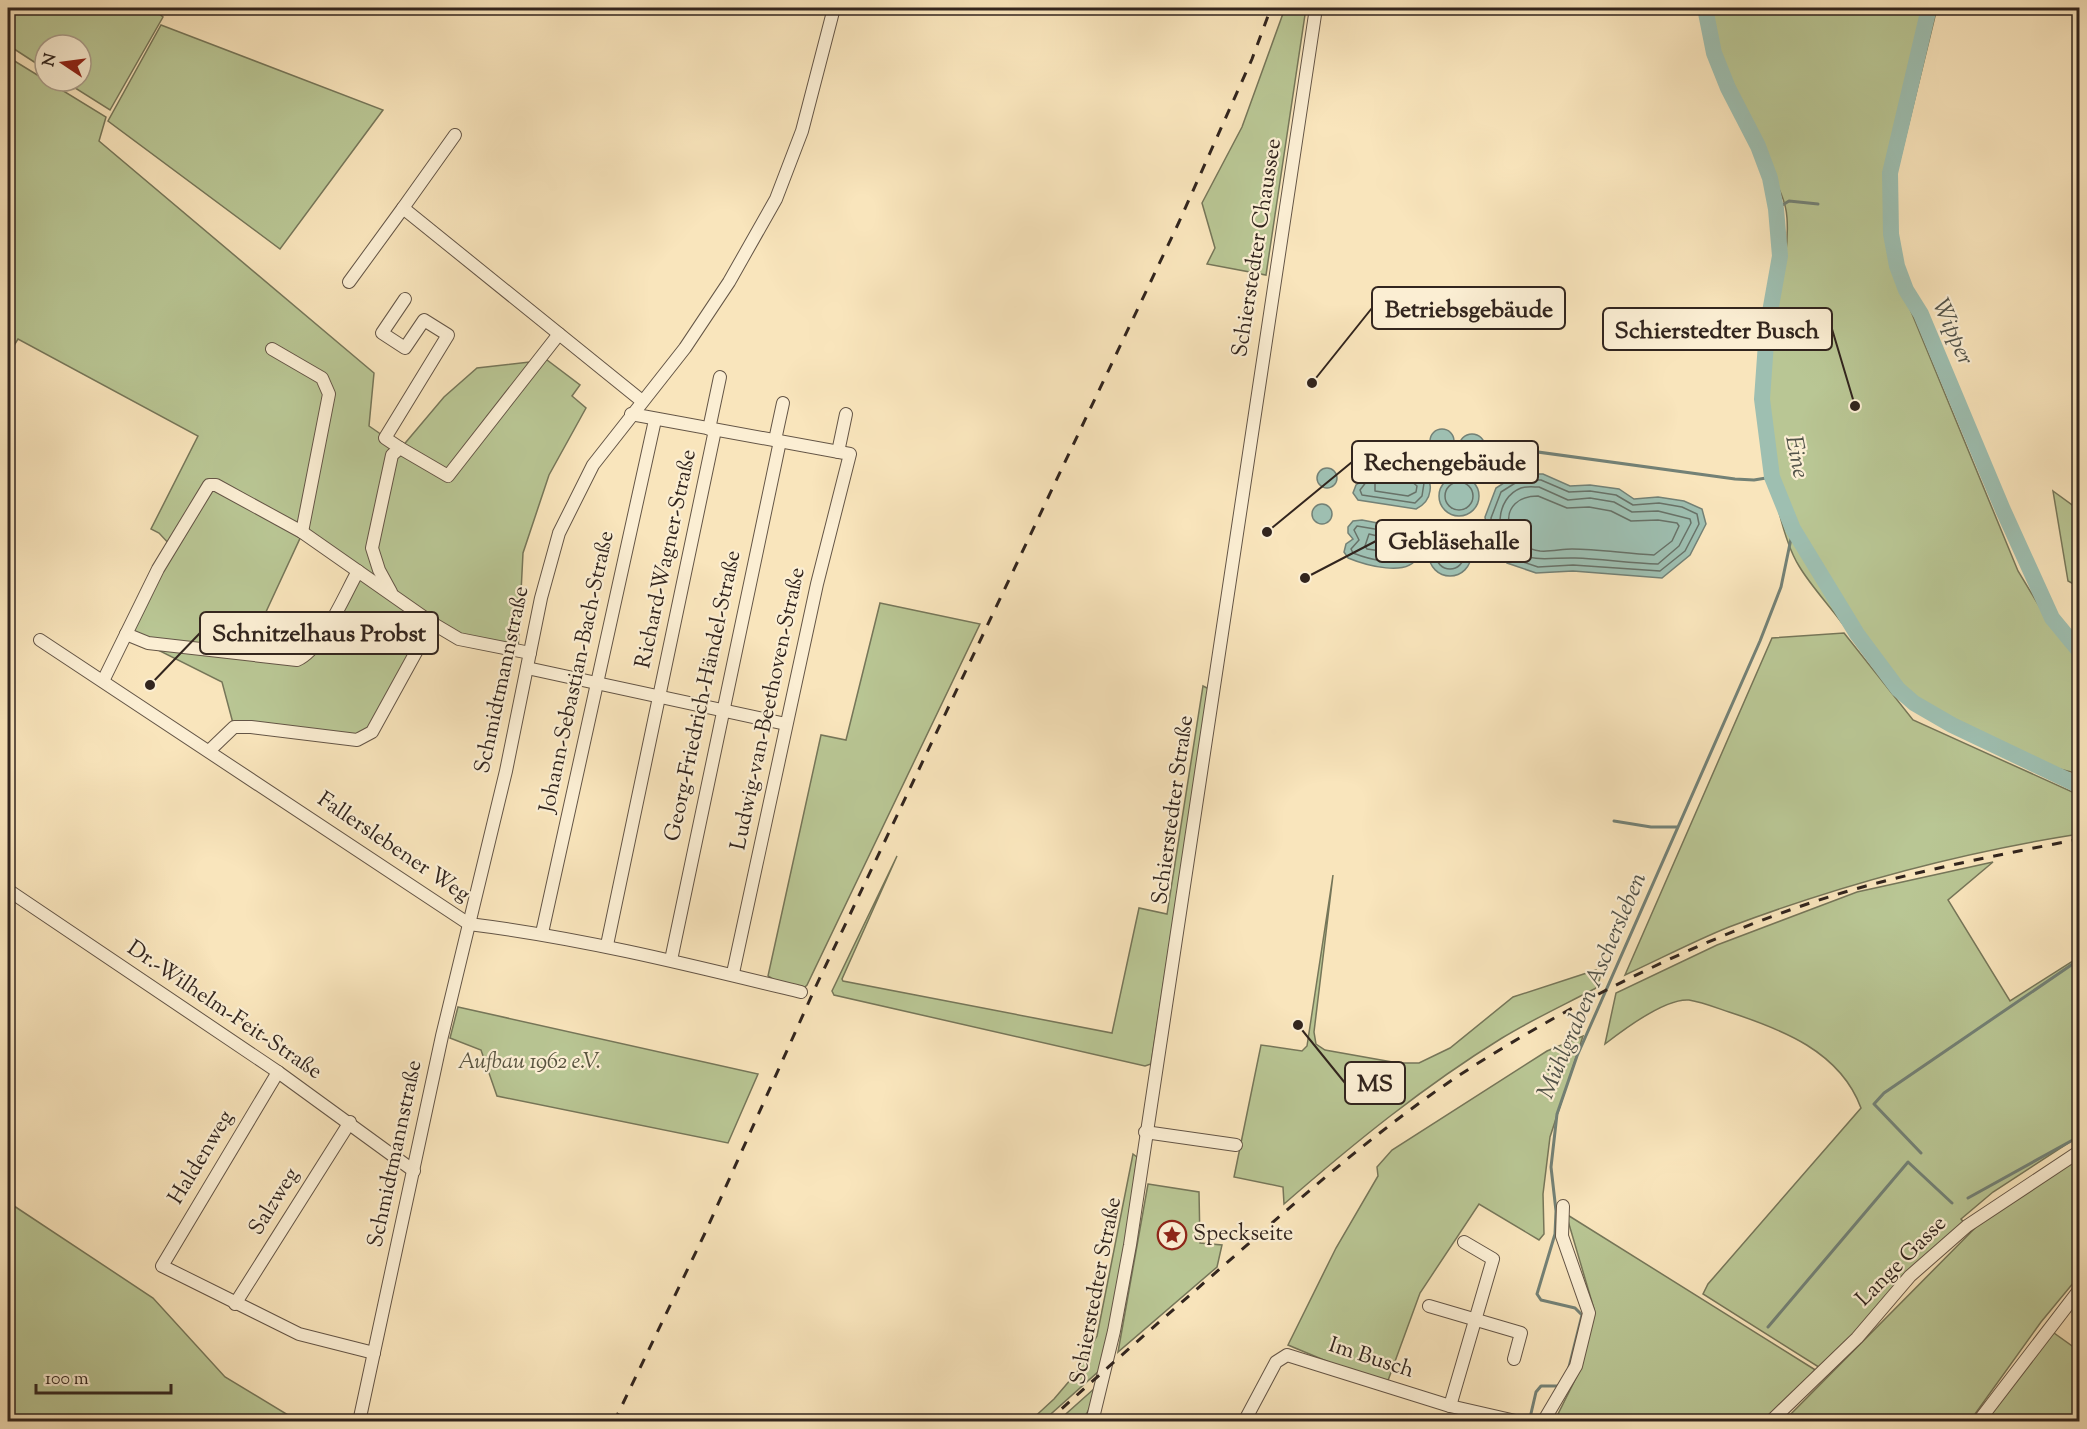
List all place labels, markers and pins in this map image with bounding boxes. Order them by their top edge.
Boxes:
callout: Betriebsgebäude [1372,287,1565,329]
callout: Schierstedter Busch [1603,308,1832,350]
callout: Rechengebäude [1352,441,1538,483]
callout: Gebläsehalle [1376,520,1531,562]
callout: Schnitzelhaus Probst [200,612,438,654]
callout: MS [1345,1062,1405,1104]
place icon: Speckseite [1156,1219,1188,1251]
place label: Speckseite [1193,1219,1293,1251]

